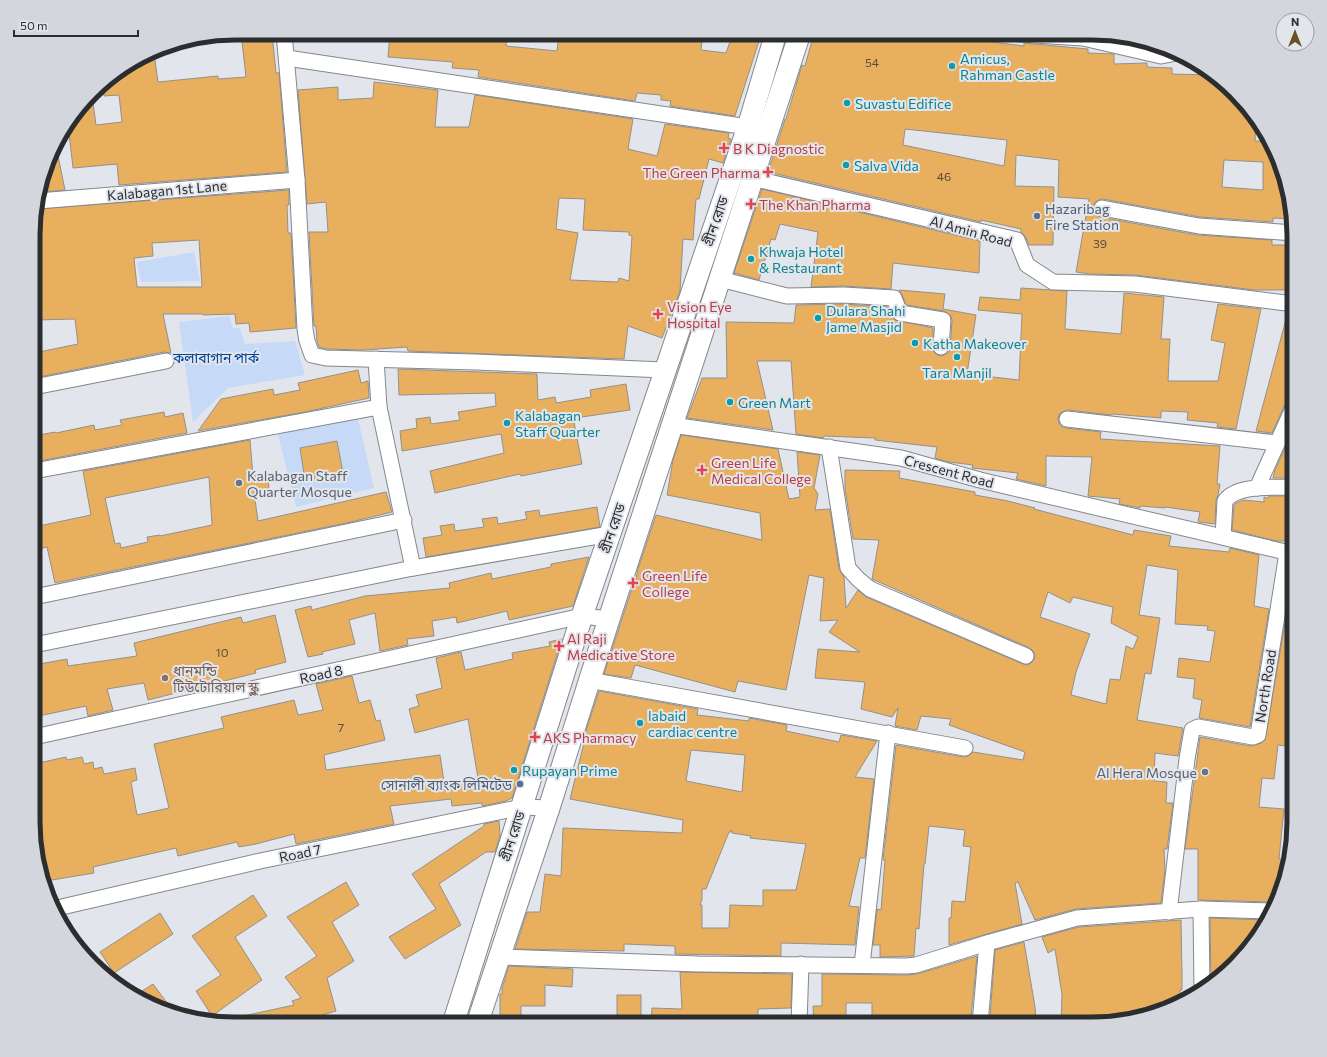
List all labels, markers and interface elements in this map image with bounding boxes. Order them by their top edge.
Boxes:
scale bar [14,12,138,38]
north arrow [1275,12,1315,52]
text: N [1291,15,1299,28]
text: 50 m [20,18,48,32]
place label: Amicus, Rahman Castle [960,50,1055,83]
house number: 54 [865,55,879,69]
marker: Amicus, Rahman Castle [947,61,957,71]
place label: Suvastu Edifice [855,95,951,112]
marker: Suvastu Edifice [842,98,852,108]
place label: B K Diagnostic [733,140,825,157]
marker: B K Diagnostic [718,142,730,154]
place label: Salva Vida [854,157,919,174]
marker: Salva Vida [841,160,851,170]
place label: The Green Pharma [643,164,760,181]
marker: The Green Pharma [763,167,773,177]
house number: 46 [937,169,951,183]
street label: Kalabagan 1st Lane [106,176,228,204]
street label: গ্রীন রোড [699,193,732,248]
place label: The Khan Pharma [759,196,871,213]
marker: The Khan Pharma [746,199,756,209]
place label: Hazaribag Fire Station [1045,200,1119,233]
marker: Hazaribag Fire Station [1032,211,1042,221]
street label: Al Amin Road [928,212,1014,250]
house number: 39 [1093,236,1107,250]
place label: Khwaja Hotel & Restaurant [759,243,844,276]
marker: Khwaja Hotel & Restaurant [746,254,756,264]
place label: Vision Eye Hospital [667,298,732,331]
place label: Dulara Shahi Jame Masjid [826,302,906,335]
marker: Vision Eye Hospital [652,308,664,320]
marker: Dulara Shahi Jame Masjid [813,313,823,323]
place label: Katha Makeover [923,335,1027,352]
marker: Katha Makeover [910,338,920,348]
park label: কলাবাগান পার্ক [172,349,260,366]
marker: Tara Manjil [952,352,962,362]
place label: Tara Manjil [922,364,992,381]
place label: Green Mart [738,394,811,411]
marker: Green Mart [725,397,735,407]
place label: Kalabagan Staff Quarter [515,407,601,440]
marker: Kalabagan Staff Quarter [502,418,512,428]
street label: Crescent Road [902,451,996,491]
place label: Green Life Medical College [711,454,811,487]
marker: Green Life Medical College [696,464,708,476]
place label: Kalabagan Staff Quarter Mosque [247,467,352,500]
marker: Kalabagan Staff Quarter Mosque [234,478,244,488]
street label: গ্রীন রোড [596,500,629,555]
place label: Green Life College [642,567,707,600]
marker: Green Life College [627,577,639,589]
place label: Al Raji Medicative Store [567,630,675,663]
marker: Al Raji Medicative Store [554,641,564,651]
house number: 10 [216,645,229,659]
street label: North Road [1251,648,1279,724]
street label: Road 8 [298,661,344,687]
place label: ধানমন্ডি টিউটোরিয়াল স্কুল [172,662,259,696]
marker: ধানমন্ডি টিউটোরিয়াল স্কুল [160,673,170,683]
place label: labaid cardiac centre [648,707,737,740]
marker: labaid cardiac centre [635,718,645,728]
house number: 7 [338,720,344,734]
place label: AKS Pharmacy [543,729,636,746]
marker: AKS Pharmacy [530,732,540,742]
place label: Rupayan Prime [522,762,617,779]
place label: Al Hera Mosque [1096,764,1197,781]
marker: Rupayan Prime [509,765,519,775]
marker: Al Hera Mosque [1200,767,1210,777]
place label: সোনালী ব্যাংক লিমিটেড [381,776,513,793]
marker: সোনালী ব্যাংক লিমিটেড [515,779,525,789]
street label: গ্রীন রোড [496,808,528,863]
street label: Road 7 [277,840,323,866]

